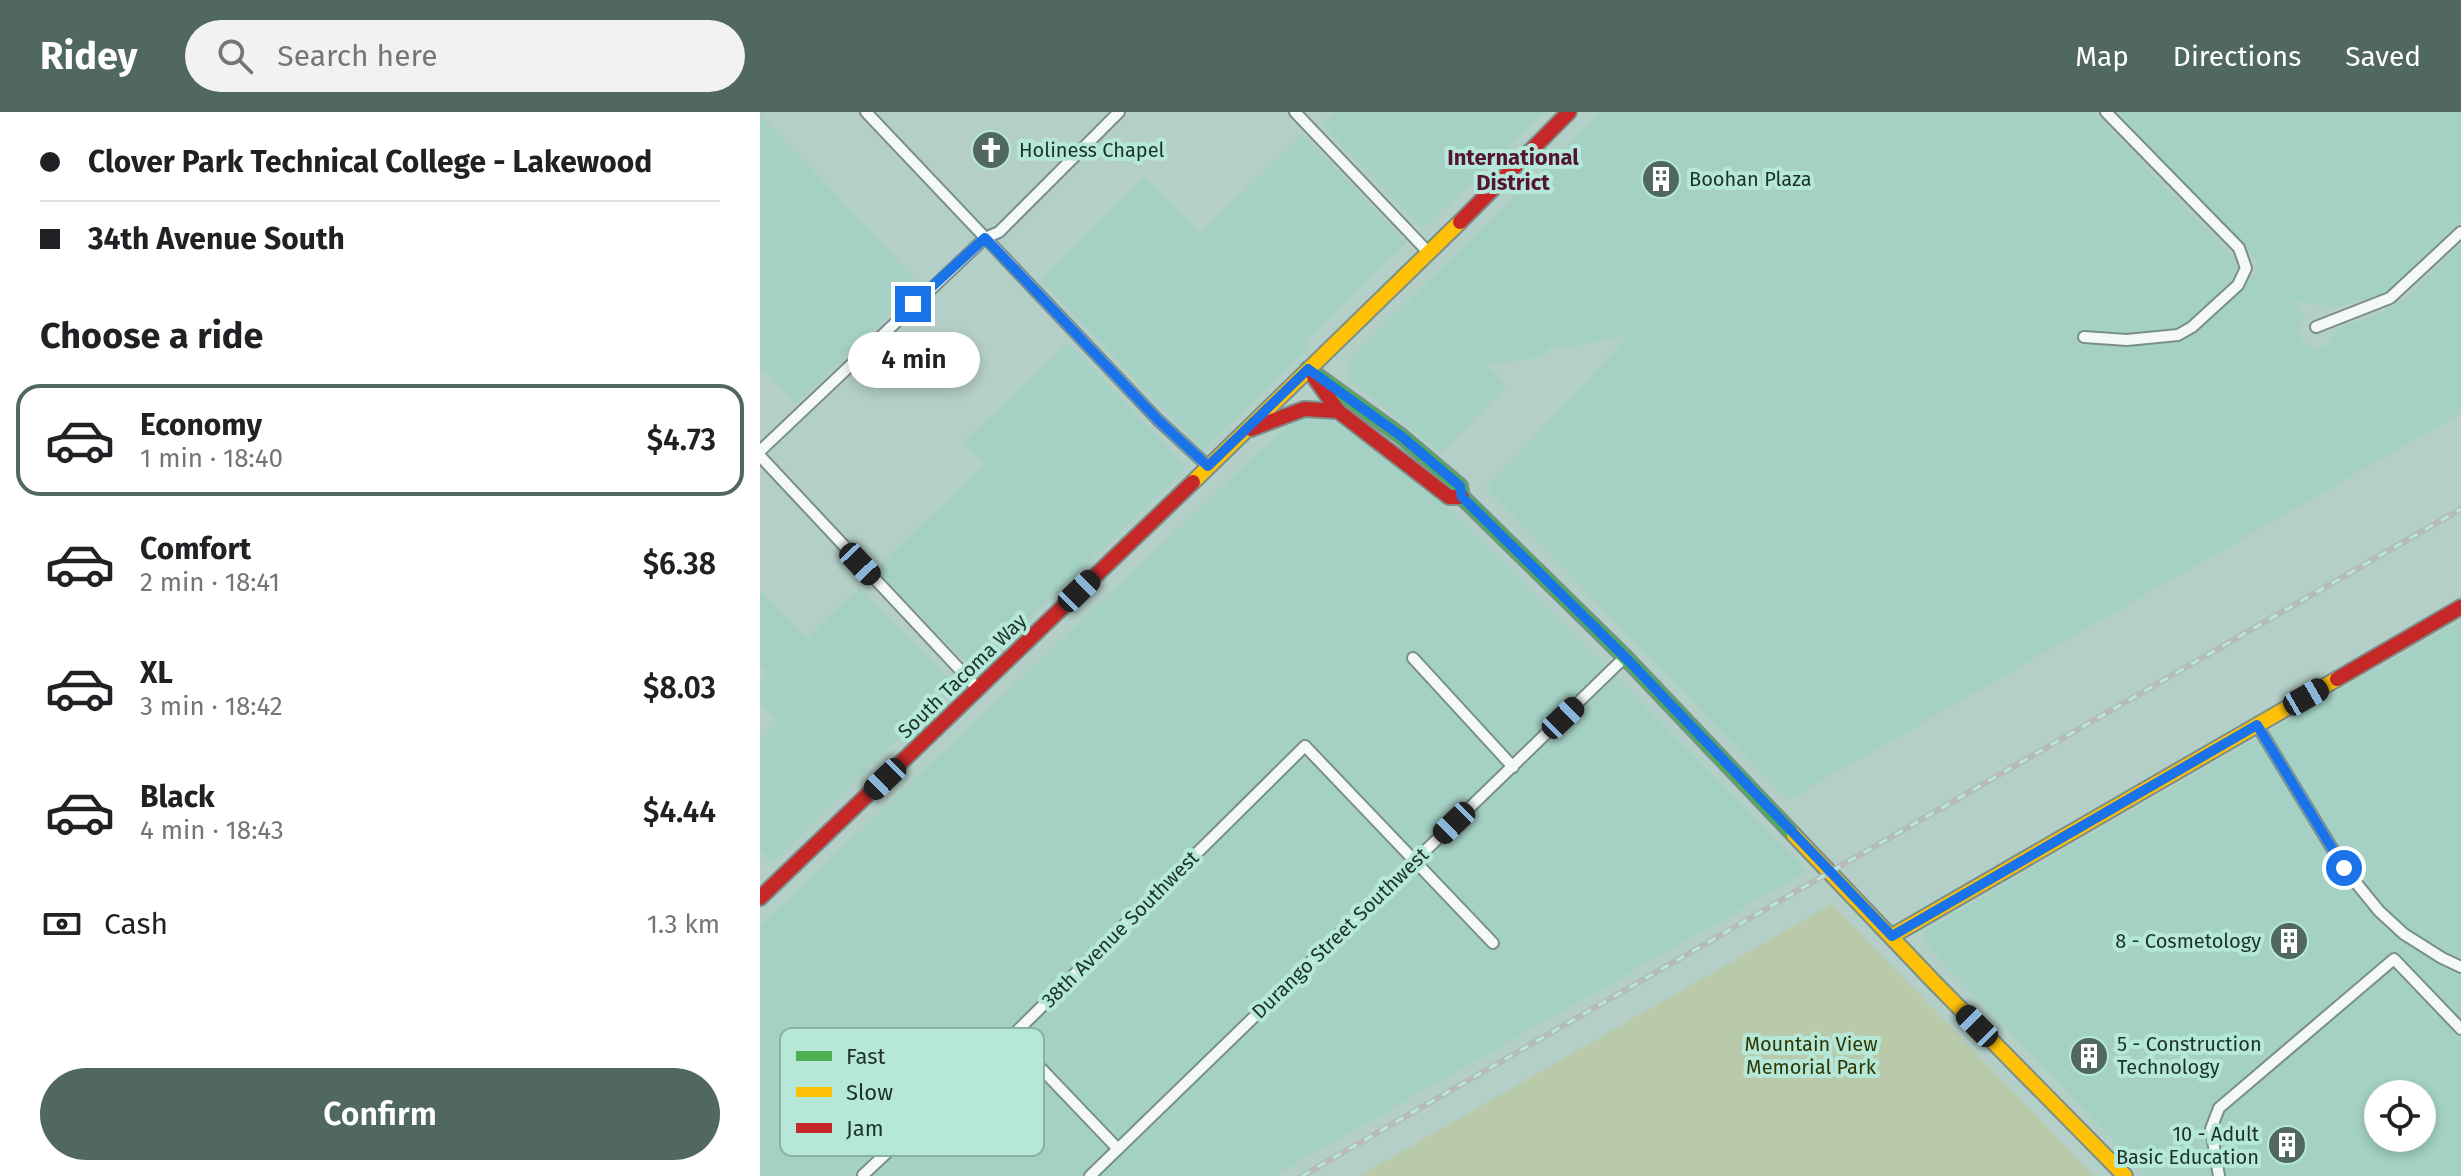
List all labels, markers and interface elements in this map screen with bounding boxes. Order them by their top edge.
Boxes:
search box [185,20,745,92]
text: Ridey [40,33,137,79]
icon: search [213,34,257,78]
text: Search here [277,38,438,74]
text: Map [2075,40,2129,73]
text: Directions [2173,40,2301,73]
text: Saved [2345,40,2421,73]
church icon: Holiness Chapel [970,129,1012,171]
place label: Holiness Chapel [1019,138,1165,162]
text: Clover Park Technical College - Lakewood [88,144,652,180]
district label: International District [1447,144,1579,196]
building icon: Boohan Plaza [1640,158,1682,200]
place label: Boohan Plaza [1689,167,1812,191]
text: 34th Avenue South [88,221,345,257]
route end [895,286,931,322]
text: Choose a ride [40,314,263,358]
callout: 4 min [847,332,979,388]
text: 4 min [881,344,947,375]
icon: car [44,404,116,476]
text: Economy [140,407,262,443]
text: $4.73 [647,422,716,458]
text: 1 min · 18:40 [140,443,283,474]
icon: car [44,528,116,600]
text: Comfort [140,531,251,567]
car [835,538,885,590]
text: $6.38 [643,546,716,582]
car [1053,566,1105,616]
text: 2 min · 18:41 [140,567,280,598]
street label: South Tacoma Way [893,608,1031,743]
icon: car [44,652,116,724]
text: XL [140,655,173,691]
text: $8.03 [643,670,716,706]
car [2279,675,2333,719]
text: 3 min · 18:42 [140,691,283,722]
car [1537,693,1589,743]
car [859,754,911,804]
icon: car [44,776,116,848]
text: Black [140,779,215,815]
text: $4.44 [643,794,716,830]
car [1428,798,1480,848]
text: 4 min · 18:43 [140,815,284,846]
street label: Durango Street Southwest [1247,842,1434,1024]
street label: 38th Avenue Southwest [1037,845,1204,1012]
route start [2326,850,2362,886]
icon: cash [40,902,84,946]
text: Cash [104,906,168,942]
text: 1.3 km [647,909,720,940]
building icon: 8 - Cosmetology [2268,920,2310,962]
place label: 8 - Cosmetology [2115,929,2261,953]
car [1952,1001,2002,1051]
legend [780,1028,1044,1156]
park label: Mountain View Memorial Park [1744,1032,1878,1079]
place label: 5 - Construction Technology [2117,1032,2262,1079]
building icon: 5 - Construction Technology [2068,1035,2110,1077]
text: Fast [846,1043,886,1070]
button: Confirm [40,1068,720,1160]
text: Slow [846,1079,893,1106]
map controls [2364,1080,2436,1152]
button: locate [2364,1080,2436,1152]
text: Jam [846,1115,884,1142]
place label: 10 - Adult Basic Education [2116,1122,2260,1169]
building icon: 10 - Adult Basic Education [2266,1124,2308,1166]

